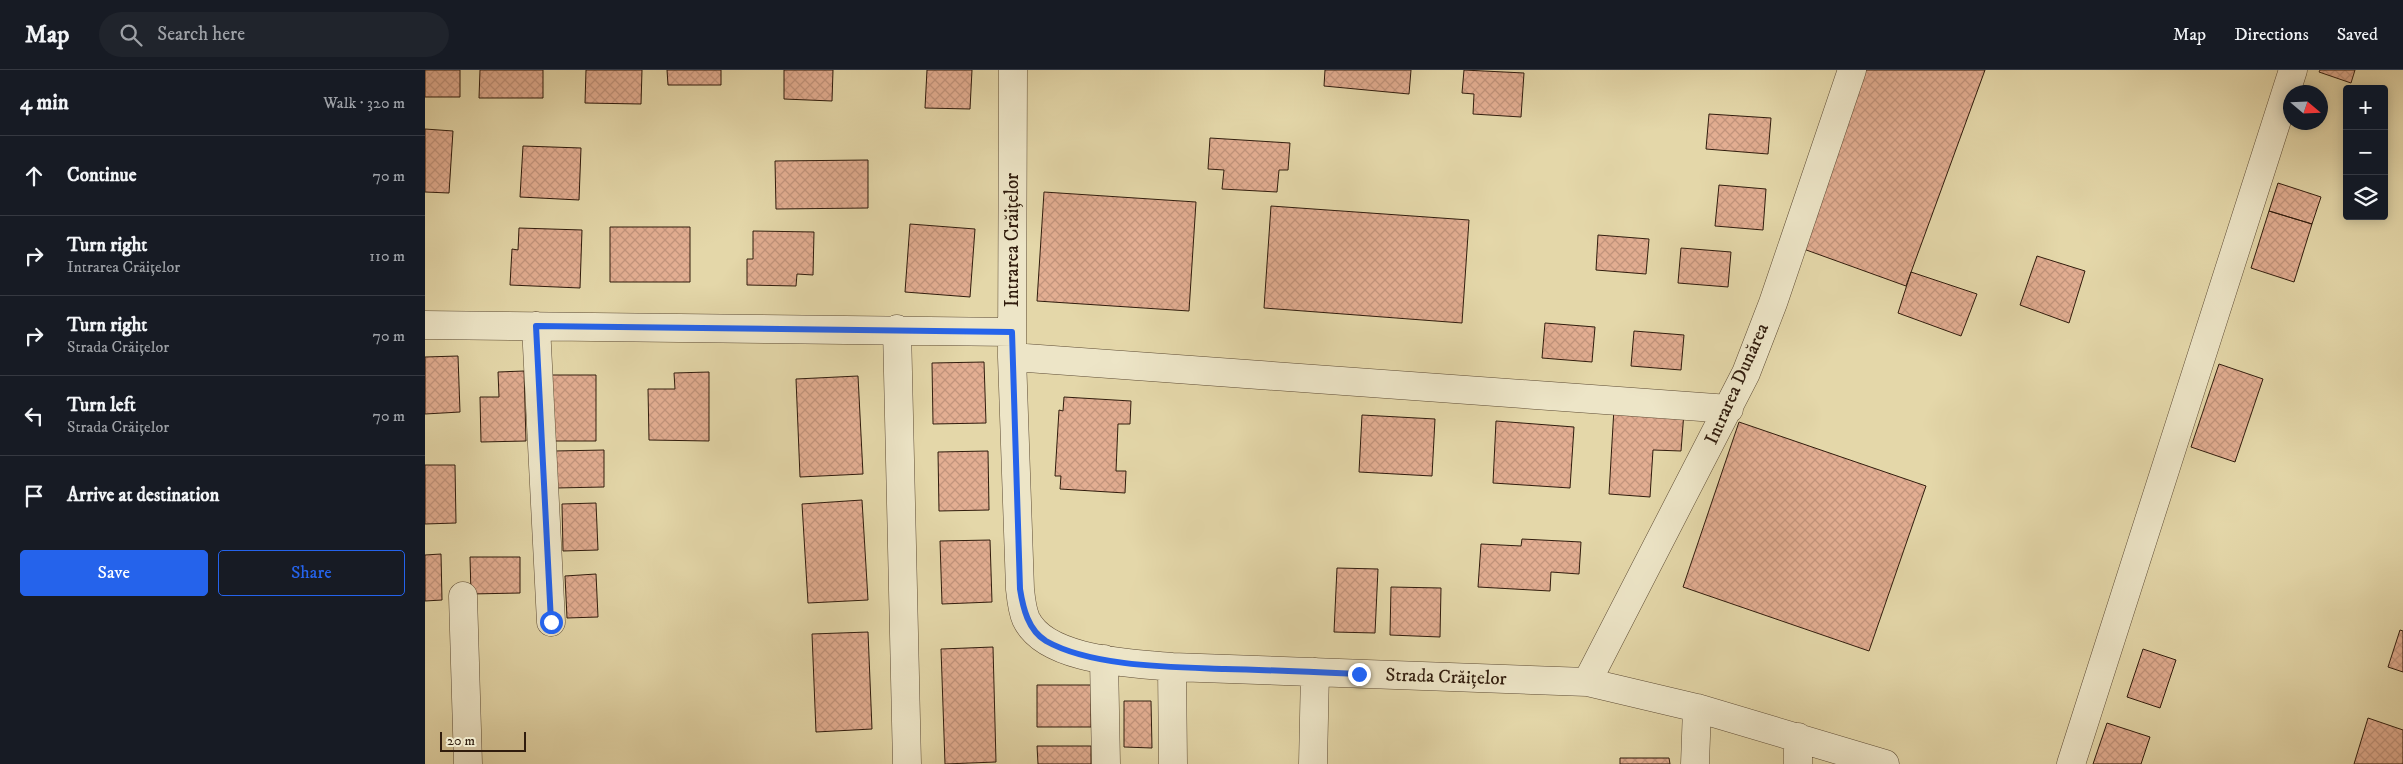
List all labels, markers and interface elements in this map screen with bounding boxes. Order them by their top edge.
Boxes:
search box [99,12,449,57]
text: Map [25,20,69,50]
icon: search [117,21,145,49]
text: Search here [157,23,245,46]
text: Map [2173,24,2206,46]
text: Directions [2234,24,2309,46]
text: Saved [2337,24,2378,46]
north arrow [2283,85,2328,130]
map controls [2343,85,2388,220]
button: + [2343,85,2388,130]
text: 4 min [20,90,69,116]
text: Walk · 320 m [323,93,405,113]
button: − [2343,130,2388,175]
icon: ahead [20,162,48,190]
text: Continue [67,164,137,187]
text: 70 m [373,166,405,186]
street label: Intrarea Crăițelor [1001,173,1024,307]
button: layers [2343,175,2388,220]
text: Turn right [67,234,147,257]
icon: right [20,242,48,270]
text: 110 m [369,246,405,266]
text: Intrarea Crăițelor [67,257,180,277]
text: Turn right [67,314,147,337]
street label: Intrarea Dunărea [1700,320,1774,448]
icon: right [20,322,48,350]
text: 70 m [373,326,405,346]
text: Strada Crăițelor [67,337,169,357]
text: Turn left [67,394,136,417]
icon: left [20,402,48,430]
text: 70 m [373,406,405,426]
text: Strada Crăițelor [67,417,169,437]
icon: arrive [20,482,48,510]
text: Arrive at destination [67,484,219,507]
button: Save [20,550,208,596]
button: Share [218,550,405,596]
route start [540,611,563,634]
route end [1348,663,1371,686]
street label: Strada Crăițelor [1385,663,1507,691]
scale bar [440,729,526,752]
text: 20 m [447,732,475,750]

